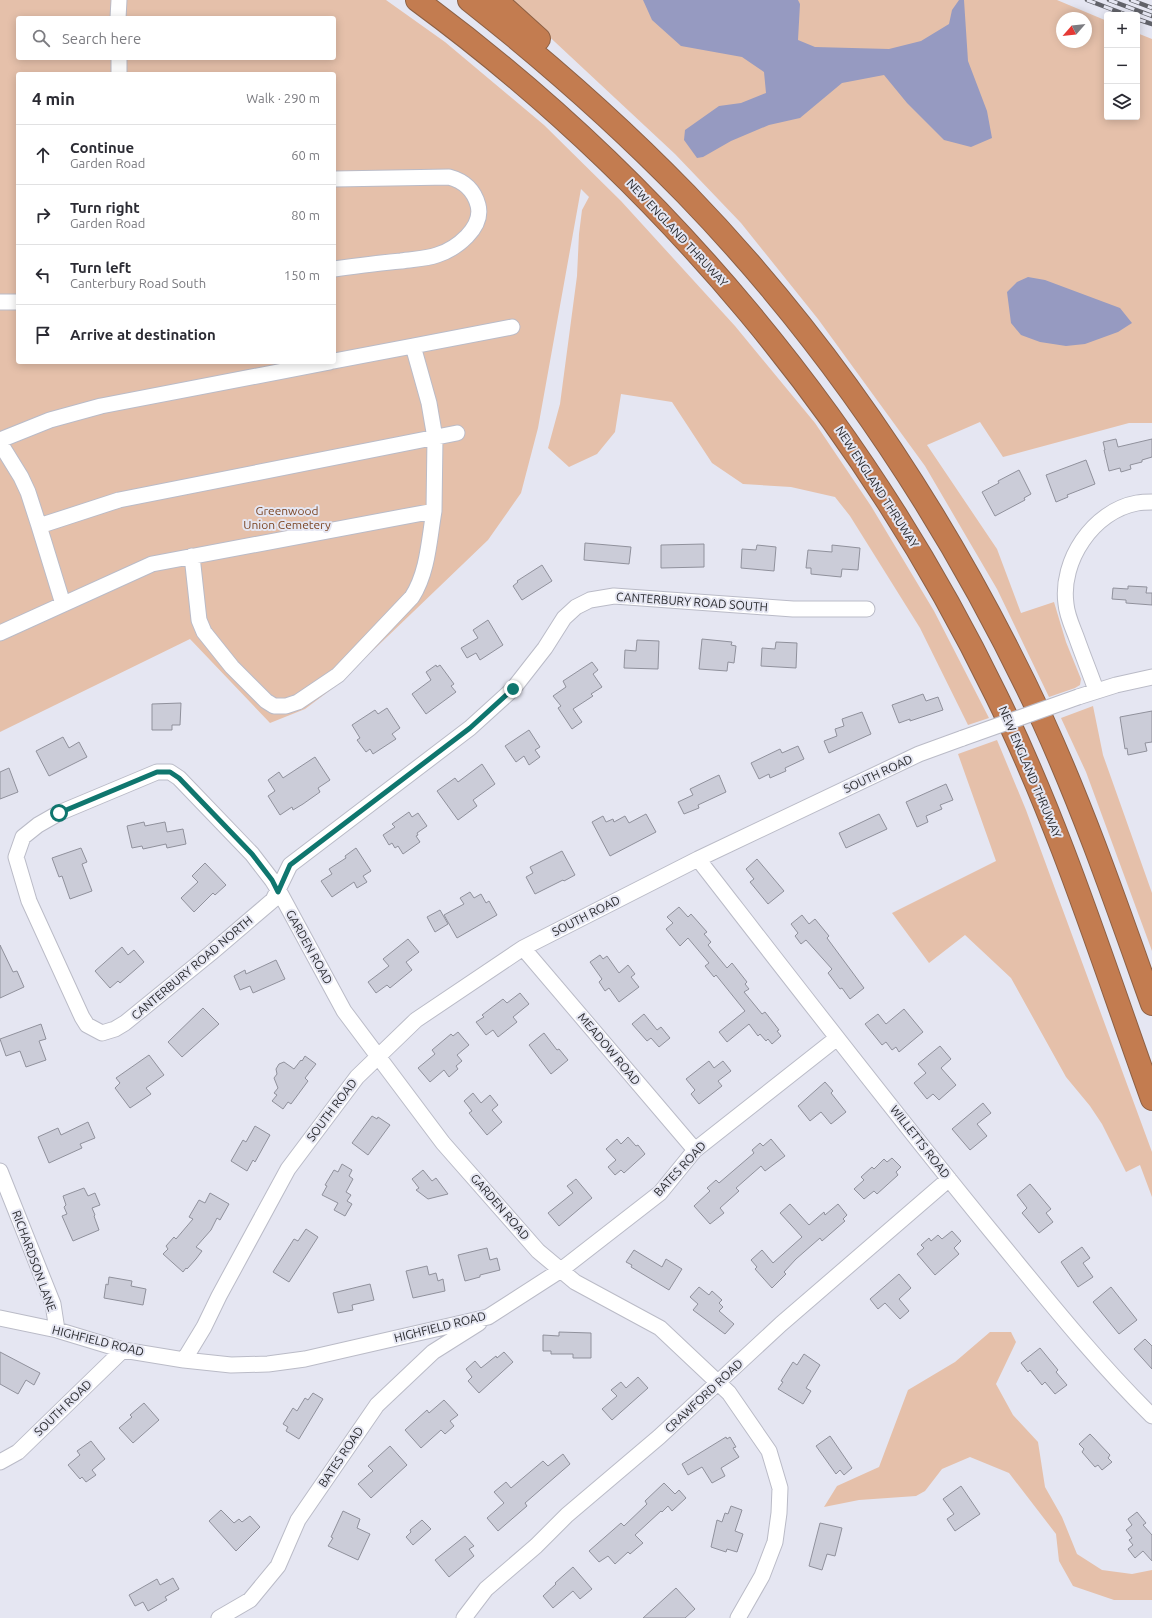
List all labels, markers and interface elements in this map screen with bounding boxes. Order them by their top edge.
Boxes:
north arrow [1056,12,1092,48]
map controls [1104,12,1140,120]
button: + [1104,12,1140,48]
search box [16,16,336,60]
icon: search [30,27,52,49]
text: Search here [62,30,141,47]
button: − [1104,48,1140,84]
button: layers [1104,84,1140,120]
text: 4 min [32,89,75,108]
text: Walk · 290 m [246,91,320,105]
text: Continue [70,139,134,156]
icon: ahead [32,144,54,166]
text: 60 m [291,148,320,162]
text: Garden Road [70,156,145,170]
street label: NEW ENGLAND THRUWAY [624,176,731,289]
text: Turn right [70,199,140,216]
icon: right [32,204,54,226]
text: 80 m [291,208,320,222]
text: Garden Road [70,216,145,230]
text: Turn left [70,259,131,276]
icon: left [32,264,54,286]
text: 150 m [284,268,320,282]
text: Canterbury Road South [70,276,206,290]
icon: arrive [32,324,54,346]
text: Arrive at destination [70,326,216,343]
street label: NEW ENGLAND THRUWAY [833,424,922,550]
park label: Greenwood Union Cemetery [243,504,331,531]
street label: CANTERBURY ROAD SOUTH [616,590,768,613]
route end [504,680,522,698]
street label: NEW ENGLAND THRUWAY [997,704,1064,840]
street label: SOUTH ROAD [841,752,914,795]
route start [50,804,68,822]
street label: SOUTH ROAD [550,893,622,938]
street label: GARDEN ROAD [284,907,335,986]
street label: CANTERBURY ROAD NORTH [129,913,255,1022]
street label: MEADOW ROAD [576,1010,643,1087]
street label: SOUTH ROAD [304,1076,359,1143]
street label: WILLETTS ROAD [888,1103,953,1181]
street label: BATES ROAD [651,1139,708,1199]
street label: GARDEN ROAD [468,1171,532,1242]
street label: RICHARDSON LANE [10,1209,59,1313]
street label: HIGHFIELD ROAD [393,1309,487,1344]
street label: HIGHFIELD ROAD [51,1323,145,1358]
street label: CRAWFORD ROAD [662,1356,745,1435]
street label: SOUTH ROAD [31,1377,94,1438]
street label: BATES ROAD [316,1424,366,1489]

